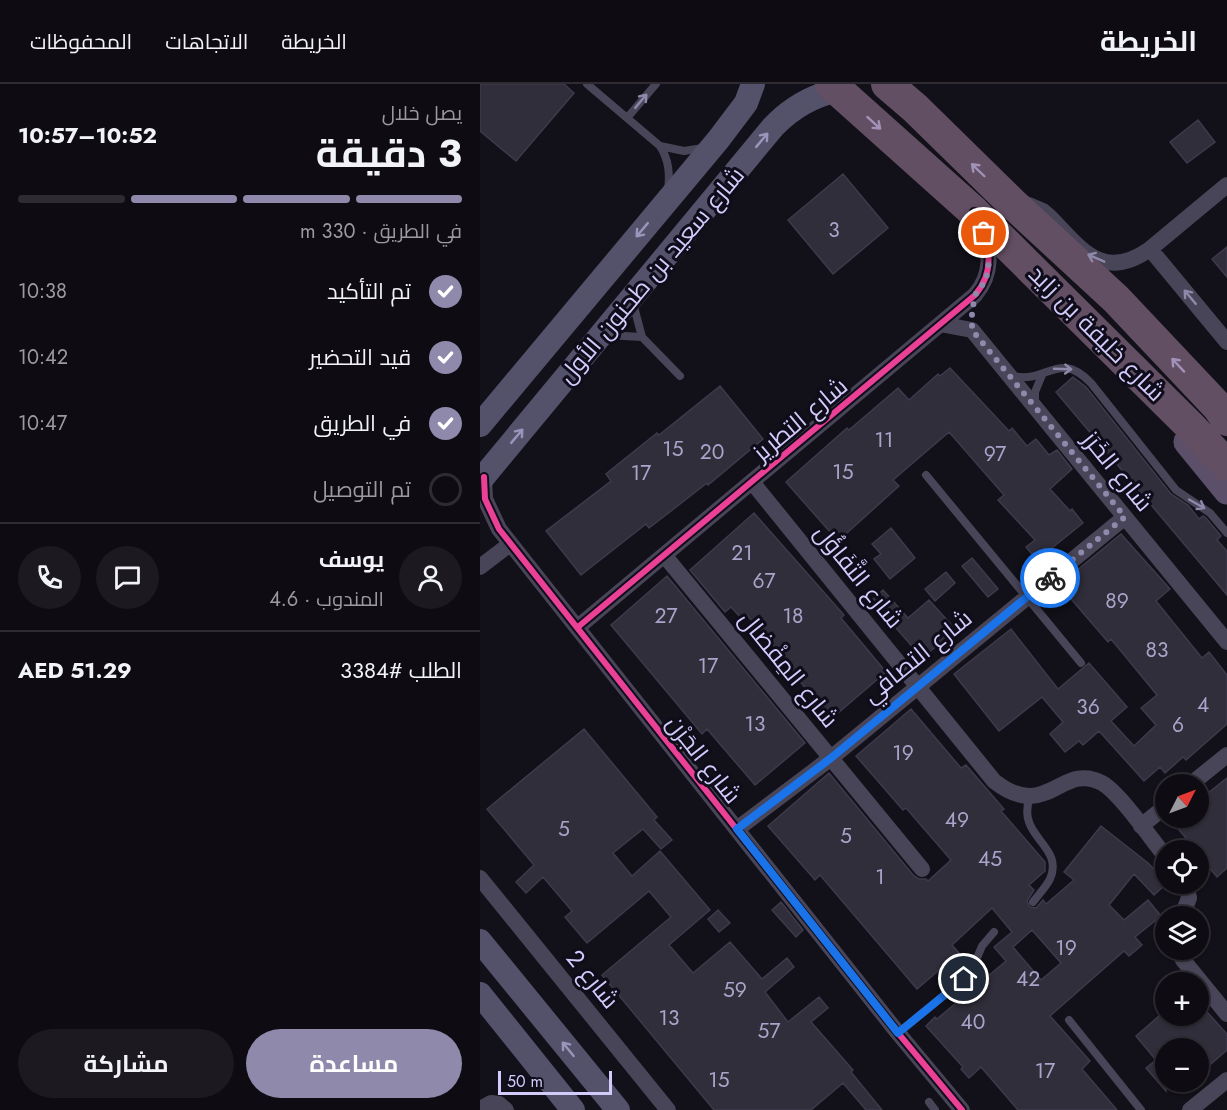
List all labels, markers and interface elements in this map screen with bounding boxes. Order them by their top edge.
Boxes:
text: الخريطة [1100,21,1197,62]
text: المحفوظات [30,27,132,57]
text: الاتجاهات [165,27,248,57]
text: الخريطة [281,27,347,57]
one-way arrow [635,93,648,109]
text: يصل خلال [382,99,462,128]
one-way arrow [867,116,882,130]
text: 10:52–10:57 [18,119,157,151]
text: 3 دقيقة [316,125,462,182]
one-way arrow [755,133,769,148]
street label: شارع سعيد بن طحنون الأول [550,159,752,391]
one-way arrow [971,162,986,177]
pin [958,207,1009,258]
house number: 3 [828,215,840,245]
icon: bag [967,216,1000,249]
text: في الطريق · 330 m [300,217,462,246]
one-way arrow [636,222,649,238]
one-way arrow [1088,251,1106,263]
street label: شارع خليفة بن زايد [1021,257,1173,409]
text: تم التأكيد [327,275,411,307]
icon: check [429,275,462,308]
text: 10:38 [18,277,67,306]
one-way arrow [1183,289,1196,305]
text: قيد التحضير [309,341,411,373]
icon: check [429,341,462,374]
text: 10:42 [18,343,68,372]
one-way arrow [1170,357,1185,372]
one-way arrow [1053,364,1072,375]
street label: شارع التطريز [743,369,855,470]
text: في الطريق [314,407,411,439]
icon: check [429,407,462,440]
text: 10:47 [18,409,67,438]
street label: شارع الخَرَز [1073,422,1161,519]
house number: 11 [875,425,893,455]
one-way arrow [511,428,524,444]
house number: 15 [662,434,684,464]
house number: 20 [700,437,724,467]
house number: 97 [984,439,1006,469]
house number: 15 [832,457,854,487]
house number: 17 [631,458,651,488]
text: تم التوصيل [313,473,411,505]
one-way arrow [1188,499,1205,511]
street label: شارع التَّفَاؤُل [806,516,912,636]
house number: 21 [731,538,753,568]
text: يوسف [319,543,384,575]
button: phone [18,546,81,609]
button: chat [96,546,159,609]
button: person [399,546,462,609]
courier [1020,548,1080,608]
icon: bike [1034,562,1067,595]
house number: 67 [752,566,776,596]
text: المندوب · 4.6 [269,585,384,614]
house number: 89 [1105,586,1129,616]
house number: 27 [655,601,677,631]
house number: 18 [783,601,803,631]
street label: شارع التصافي [855,601,981,713]
street label: شارع المِفْضال [731,603,847,735]
house number: 83 [1146,635,1168,665]
house number: 17 [698,651,718,681]
text: AED 51.29 [18,654,132,686]
text: الطلب #3384 [340,654,462,686]
house number: 4 [1197,690,1209,720]
house number: 36 [1076,692,1100,722]
street label: شارع الجَرْن [658,707,750,811]
house number: 13 [745,709,765,739]
house number: 6 [1172,710,1184,740]
house number: 19 [892,738,914,768]
north arrow [1155,774,1209,828]
map controls [1155,774,1209,1092]
house number: 49 [945,805,969,835]
house number: 5 [558,814,570,844]
house number: 5 [840,821,852,851]
button: locate [1155,840,1209,894]
house number: 45 [978,844,1002,874]
house number: 1 [875,862,885,892]
button: layers [1155,906,1209,960]
house number: 19 [1055,933,1077,963]
street label: شارع 2 [558,942,628,1016]
pin [938,953,989,1004]
icon: home [947,962,980,995]
house number: 42 [1016,964,1040,994]
button: + [1155,972,1209,1026]
house number: 59 [723,975,747,1005]
house number: 13 [659,1003,679,1033]
house number: 40 [961,1007,985,1037]
house number: 57 [758,1016,780,1046]
button: مشاركة [18,1029,234,1098]
button: مساعدة [246,1029,462,1098]
button: − [1155,1038,1209,1092]
one-way arrow [562,1041,575,1057]
house number: 17 [1035,1056,1055,1086]
house number: 15 [708,1065,730,1095]
scale bar [498,1068,612,1096]
text: 50 m [507,1070,543,1093]

